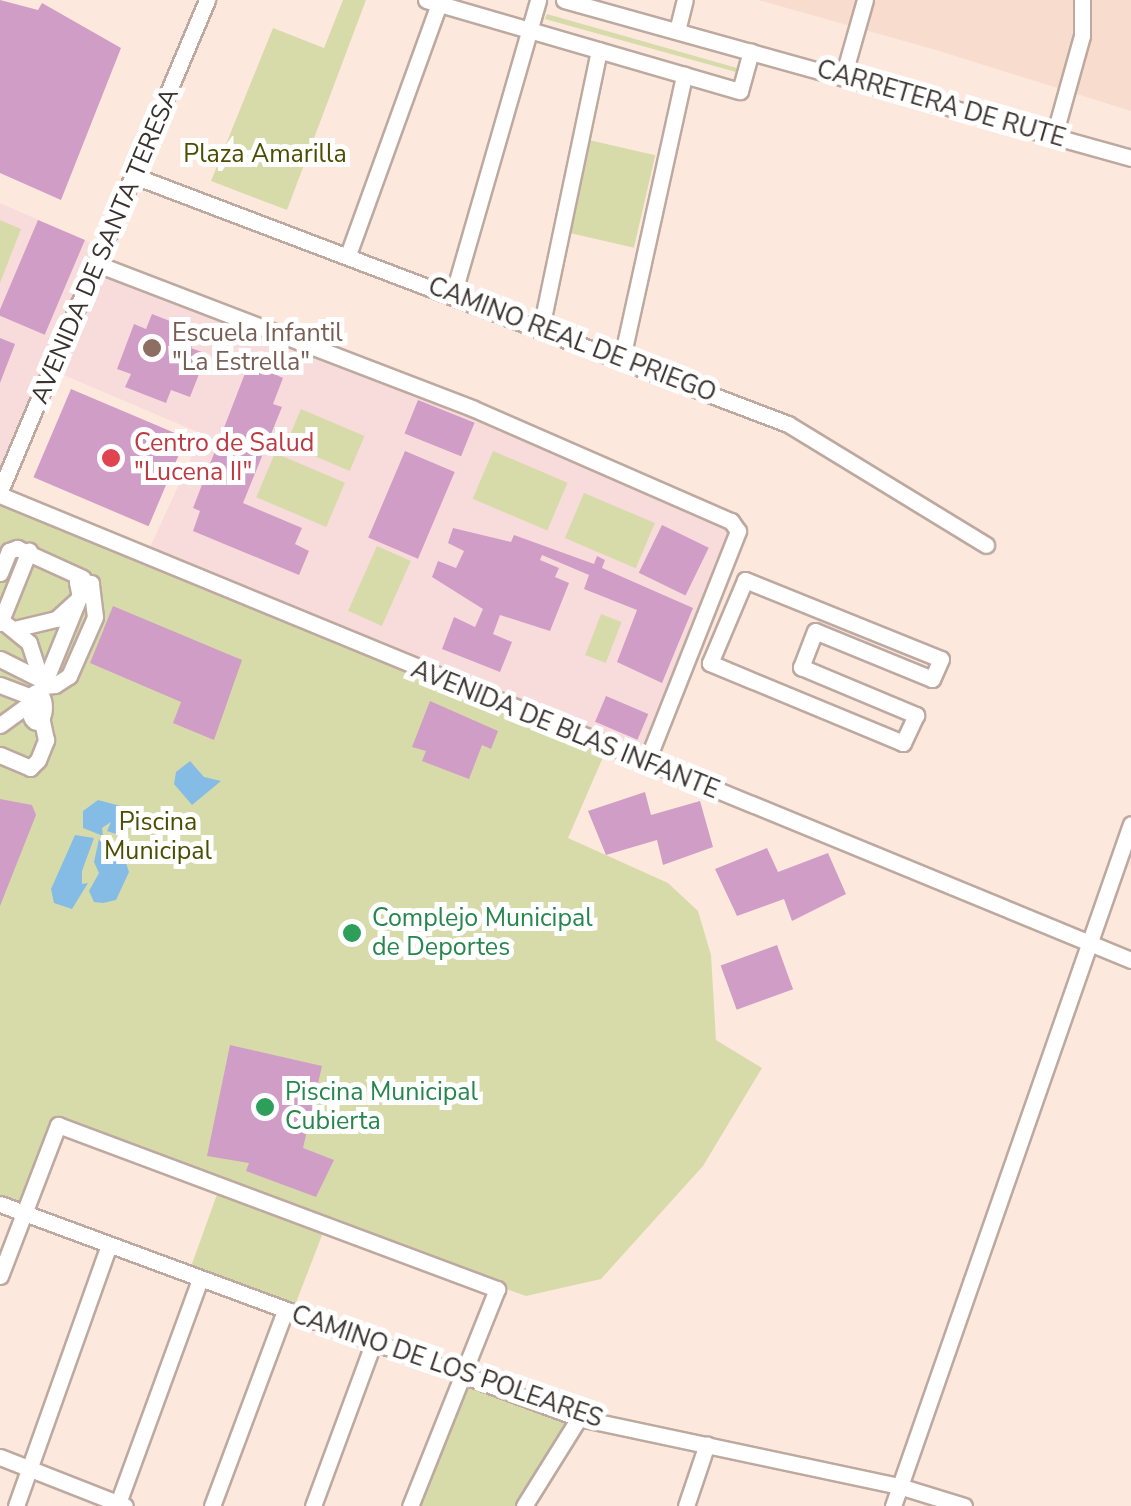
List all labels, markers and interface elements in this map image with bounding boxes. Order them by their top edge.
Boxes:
street label: CARRETERA DE RUTE [813,54,1069,154]
street label: AVENIDA DE SANTA TERESA [25,84,185,408]
park label: Plaza Amarilla [183,139,347,169]
street label: CAMINO REAL DE PRIEGO [424,271,720,409]
place label: Escuela Infantil "La Estrella" [172,319,343,378]
marker: Escuela Infantil "La Estrella" [141,337,163,359]
place label: Centro de Salud "Lucena II" [134,429,314,488]
marker: Centro de Salud "Lucena II" [98,445,124,471]
street label: AVENIDA DE BLAS INFANTE [407,654,723,806]
park label: Piscina Municipal [104,808,212,867]
place label: Complejo Municipal de Deportes [372,904,593,963]
marker: Complejo Municipal de Deportes [341,922,363,944]
place label: Piscina Municipal Cubierta [285,1078,478,1137]
marker: Piscina Municipal Cubierta [254,1096,276,1118]
street label: CAMINO DE LOS POLEARES [288,1300,606,1434]

